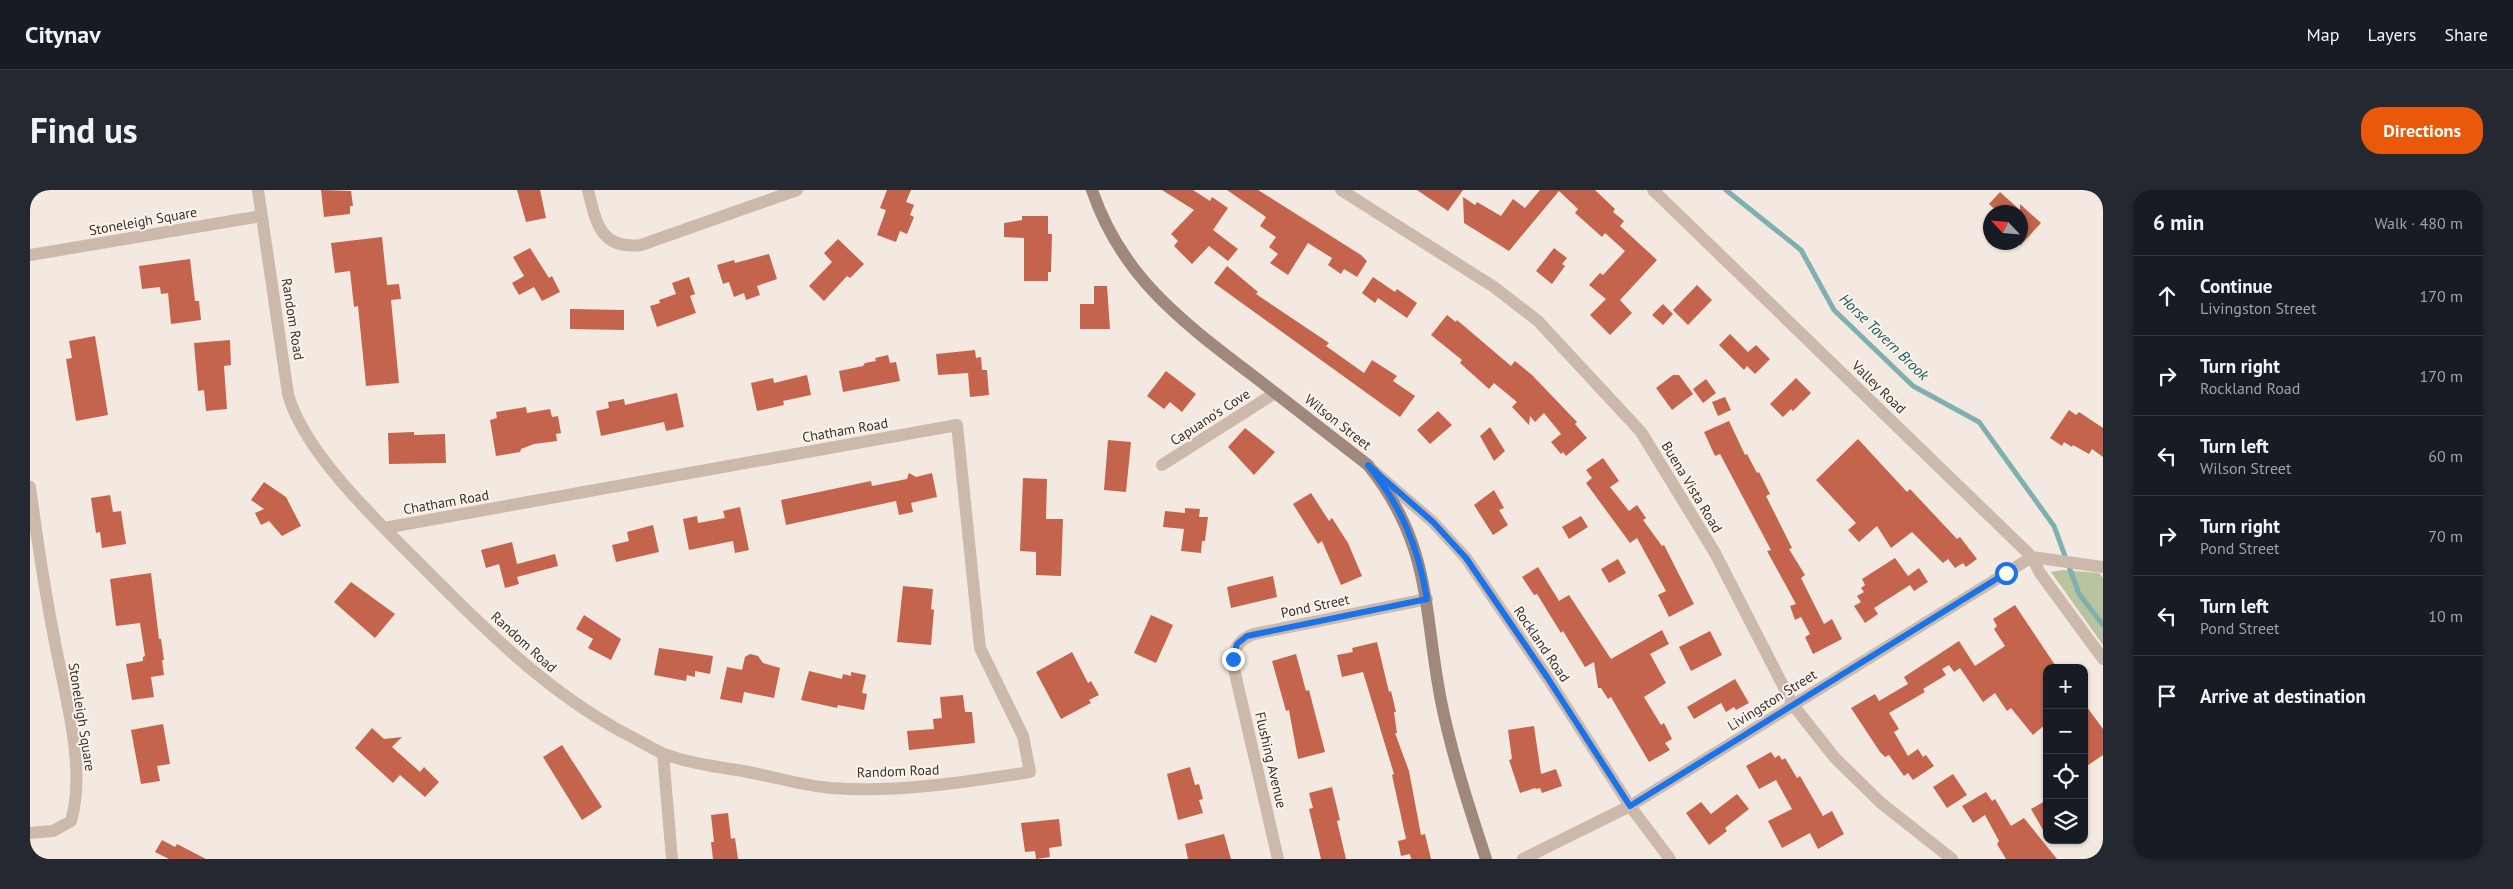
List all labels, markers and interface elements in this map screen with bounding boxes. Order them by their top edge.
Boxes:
text: Citynav [25,19,101,50]
text: Map [2307,23,2339,46]
text: Layers [2367,23,2416,46]
text: Share [2444,23,2488,46]
text: Find us [30,107,138,153]
button: Directions [2361,107,2483,154]
street label: Stoneleigh Square [88,203,198,239]
north arrow [1983,205,2028,250]
text: 6 min [2153,209,2204,236]
text: Walk · 480 m [2374,213,2463,233]
text: Continue [2200,274,2272,298]
street label: Random Road [278,277,308,361]
icon: ahead [2153,282,2181,310]
text: 170 m [2420,286,2463,306]
water label: Horse Tavern Brook [1836,289,1934,385]
text: Livingston Street [2200,298,2316,318]
text: Turn right [2200,354,2280,378]
street label: Valley Road [1847,356,1910,417]
icon: right [2153,362,2181,390]
text: 170 m [2420,366,2463,386]
text: Rockland Road [2200,378,2300,398]
street label: Capuano's Cove [1167,385,1253,449]
street label: Wilson Street [1301,390,1375,454]
street label: Chatham Road [801,414,889,446]
text: Turn left [2200,434,2269,458]
street label: Buena Vista Road [1658,438,1726,536]
icon: left [2153,442,2181,470]
text: 60 m [2428,446,2463,466]
text: Wilson Street [2200,458,2291,478]
street label: Chatham Road [402,486,490,518]
text: Turn right [2200,514,2280,538]
icon: right [2153,522,2181,550]
text: 70 m [2428,526,2463,546]
text: Pond Street [2200,538,2279,558]
route start [1995,562,2018,585]
street label: Pond Street [1279,590,1351,622]
text: Turn left [2200,594,2269,618]
icon: left [2153,602,2181,630]
street label: Rockland Road [1510,603,1574,685]
text: 10 m [2428,606,2463,626]
street label: Random Road [487,608,561,676]
text: Pond Street [2200,618,2279,638]
route end [1222,648,1245,671]
street label: Stoneleigh Square [65,662,99,772]
map controls [2043,664,2088,844]
button: + [2043,664,2088,709]
street label: Livingston Street [1724,665,1820,735]
icon: arrive [2153,682,2181,710]
text: Arrive at destination [2200,684,2366,708]
button: − [2043,709,2088,754]
street label: Flushing Avenue [1251,710,1291,810]
button: locate [2043,754,2088,799]
street label: Random Road [856,761,940,781]
button: layers [2043,799,2088,844]

